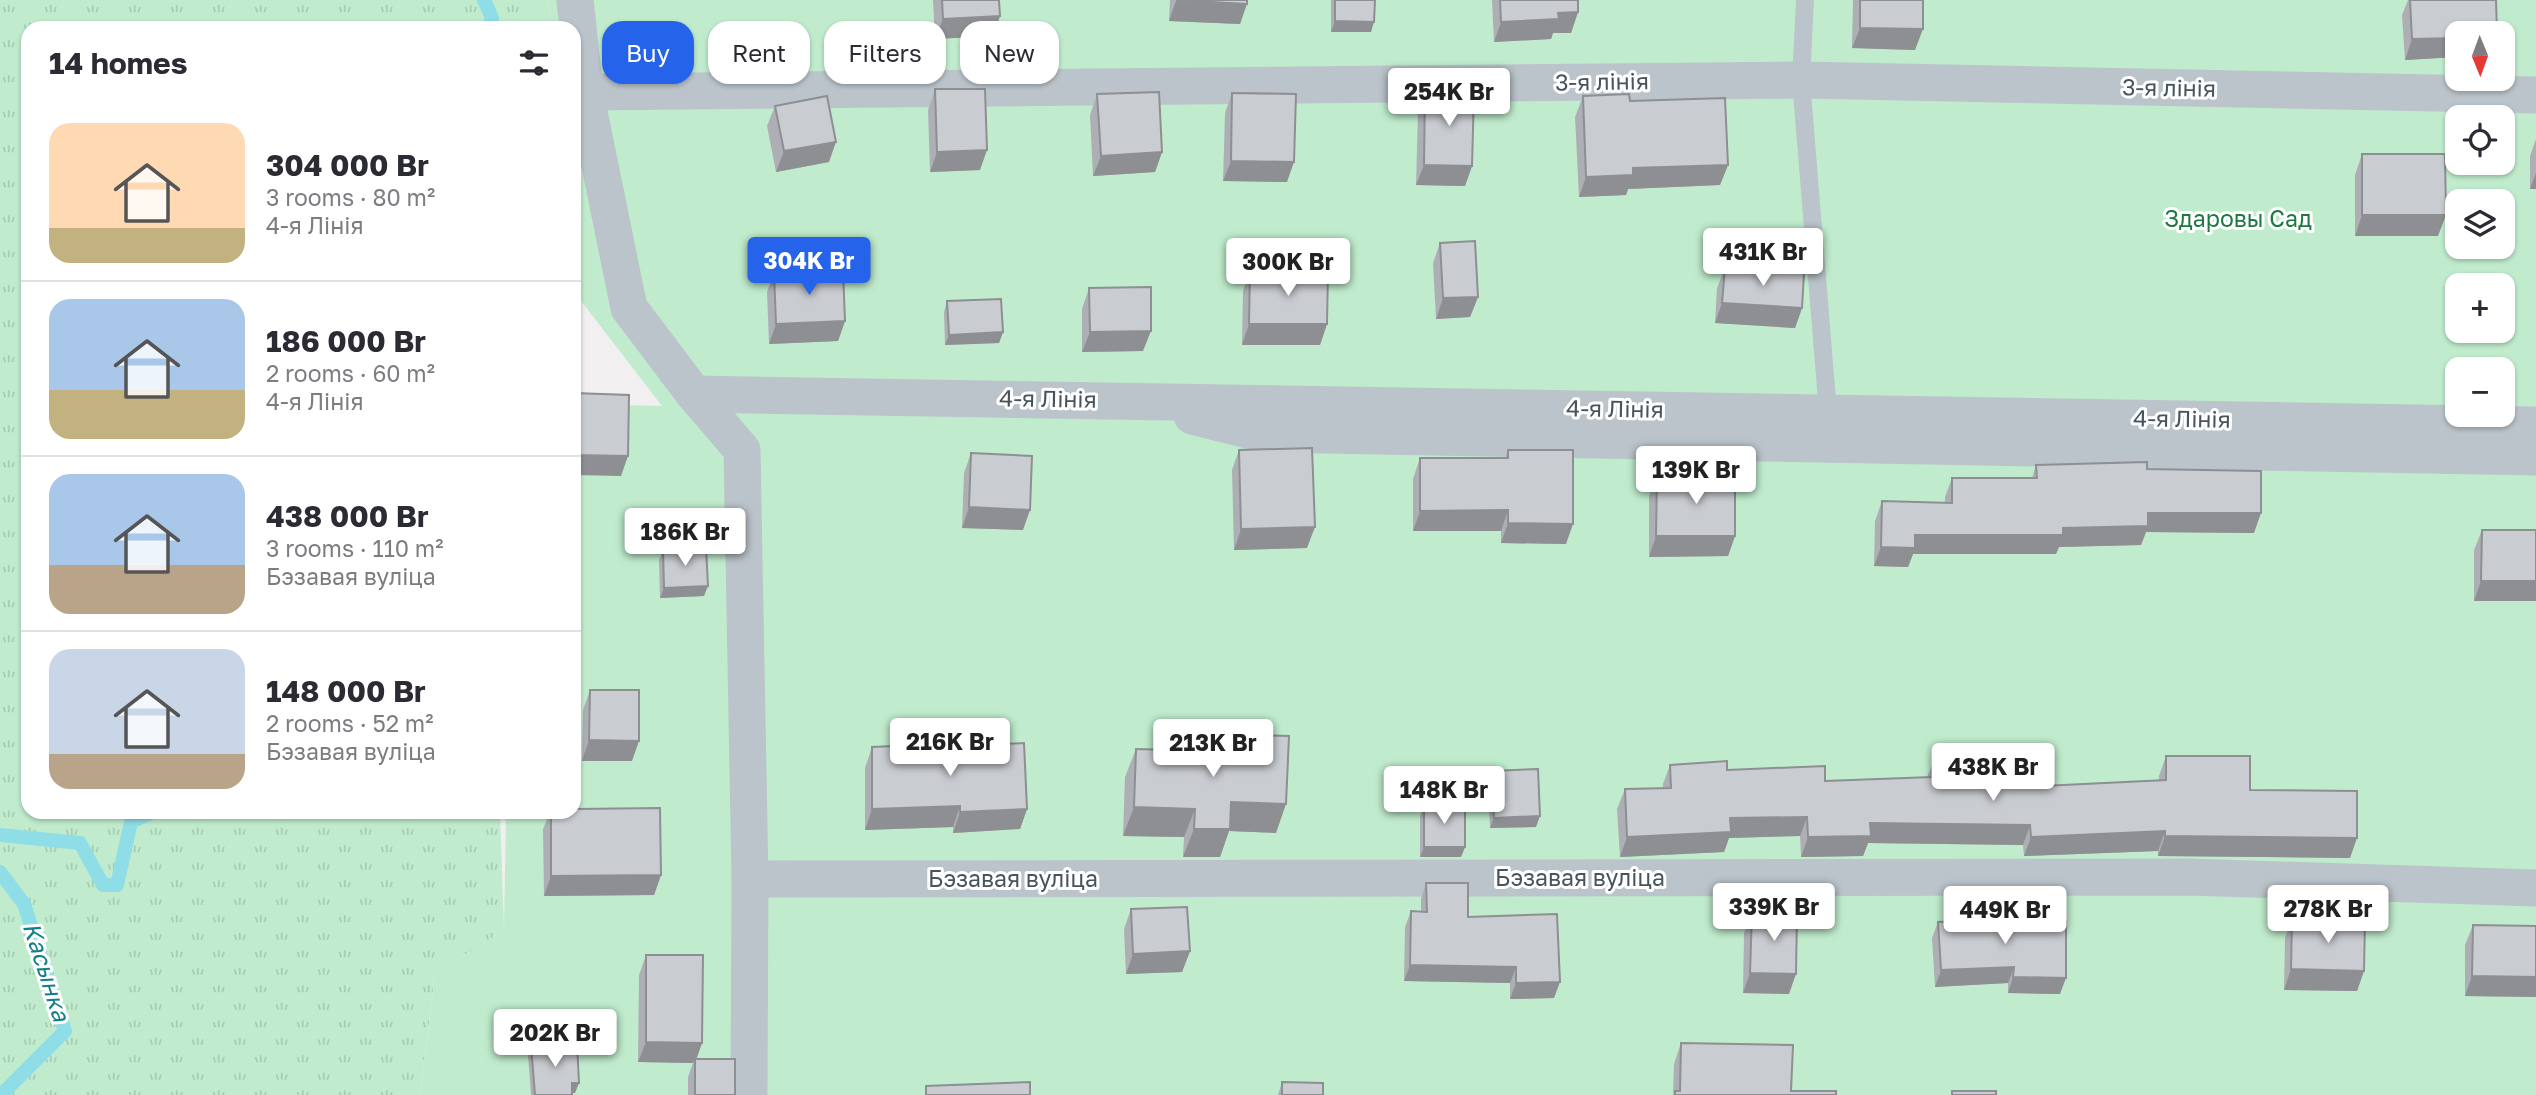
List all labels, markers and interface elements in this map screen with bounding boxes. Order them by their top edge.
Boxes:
chip: Buy [602,21,694,84]
chip: Rent [708,21,810,84]
chip: Filters [824,21,946,84]
chip: New [960,21,1059,84]
north arrow [2445,21,2515,91]
map controls [2445,21,2515,427]
icon: filters [515,44,553,82]
text: 14 homes [49,45,188,81]
street label: 3-я лінія [1555,66,1649,96]
pin: 254K Br [1384,68,1514,128]
street label: 3-я лінія [2122,72,2216,102]
text: 254K Br [1404,77,1494,105]
button: locate [2445,105,2515,175]
text: 304 000 Br [266,147,429,183]
icon: home [105,151,189,235]
text: 3 rooms · 80 m² [266,183,435,211]
button: layers [2445,189,2515,259]
park label: Здаровы Сад [2164,204,2312,232]
text: 4-я Лінія [266,211,364,239]
pin: 431K Br [1698,229,1828,288]
text: 431K Br [1719,237,1807,265]
pin: 304K Br [744,238,874,297]
pin: 300K Br [1223,238,1353,298]
text: 304K Br [764,246,854,274]
text: 300K Br [1242,247,1334,275]
button: + [2445,273,2515,343]
text: 186 000 Br [266,323,426,359]
icon: home [105,327,189,411]
button: − [2445,357,2515,427]
text: 2 rooms · 60 m² [266,359,435,387]
street label: 4-я Лінія [999,383,1097,413]
text: 4-я Лінія [266,387,364,415]
street label: 4-я Лінія [1566,393,1664,423]
street label: 4-я Лінія [2133,403,2231,433]
pin: 139K Br [1631,447,1761,506]
text: 139K Br [1652,455,1740,483]
text: 438 000 Br [266,498,429,534]
icon: home [105,502,189,586]
pin: 186K Br [620,508,750,568]
text: 186K Br [641,517,729,545]
text: 3 rooms · 110 m² [266,534,443,562]
text: Бэзавая вуліца [266,562,436,590]
text: 148 000 Br [266,673,426,709]
icon: home [105,677,189,761]
text: 2 rooms · 52 m² [266,709,433,737]
pin: 216K Br [885,718,1015,778]
pin: 213K Br [1148,720,1278,779]
text: 216K Br [906,727,994,755]
text: 213K Br [1169,728,1257,756]
text: Бэзавая вуліца [266,737,436,765]
pin: 438K Br [1928,744,2058,803]
text: 438K Br [1948,752,2038,780]
pin: 148K Br [1379,766,1509,826]
text: 148K Br [1400,775,1488,803]
street label: Бэзавая вуліца [1495,863,1665,891]
street label: Бэзавая вуліца [928,864,1098,892]
pin: 339K Br [1709,884,1839,943]
pin: 449K Br [1940,886,2070,946]
pin: 278K Br [2263,886,2393,945]
text: 339K Br [1729,892,1819,920]
text: 278K Br [2284,894,2372,922]
text: 449K Br [1960,895,2050,923]
water label: Касынка [18,918,77,1026]
pin: 202K Br [490,1010,620,1069]
text: 202K Br [510,1018,600,1046]

